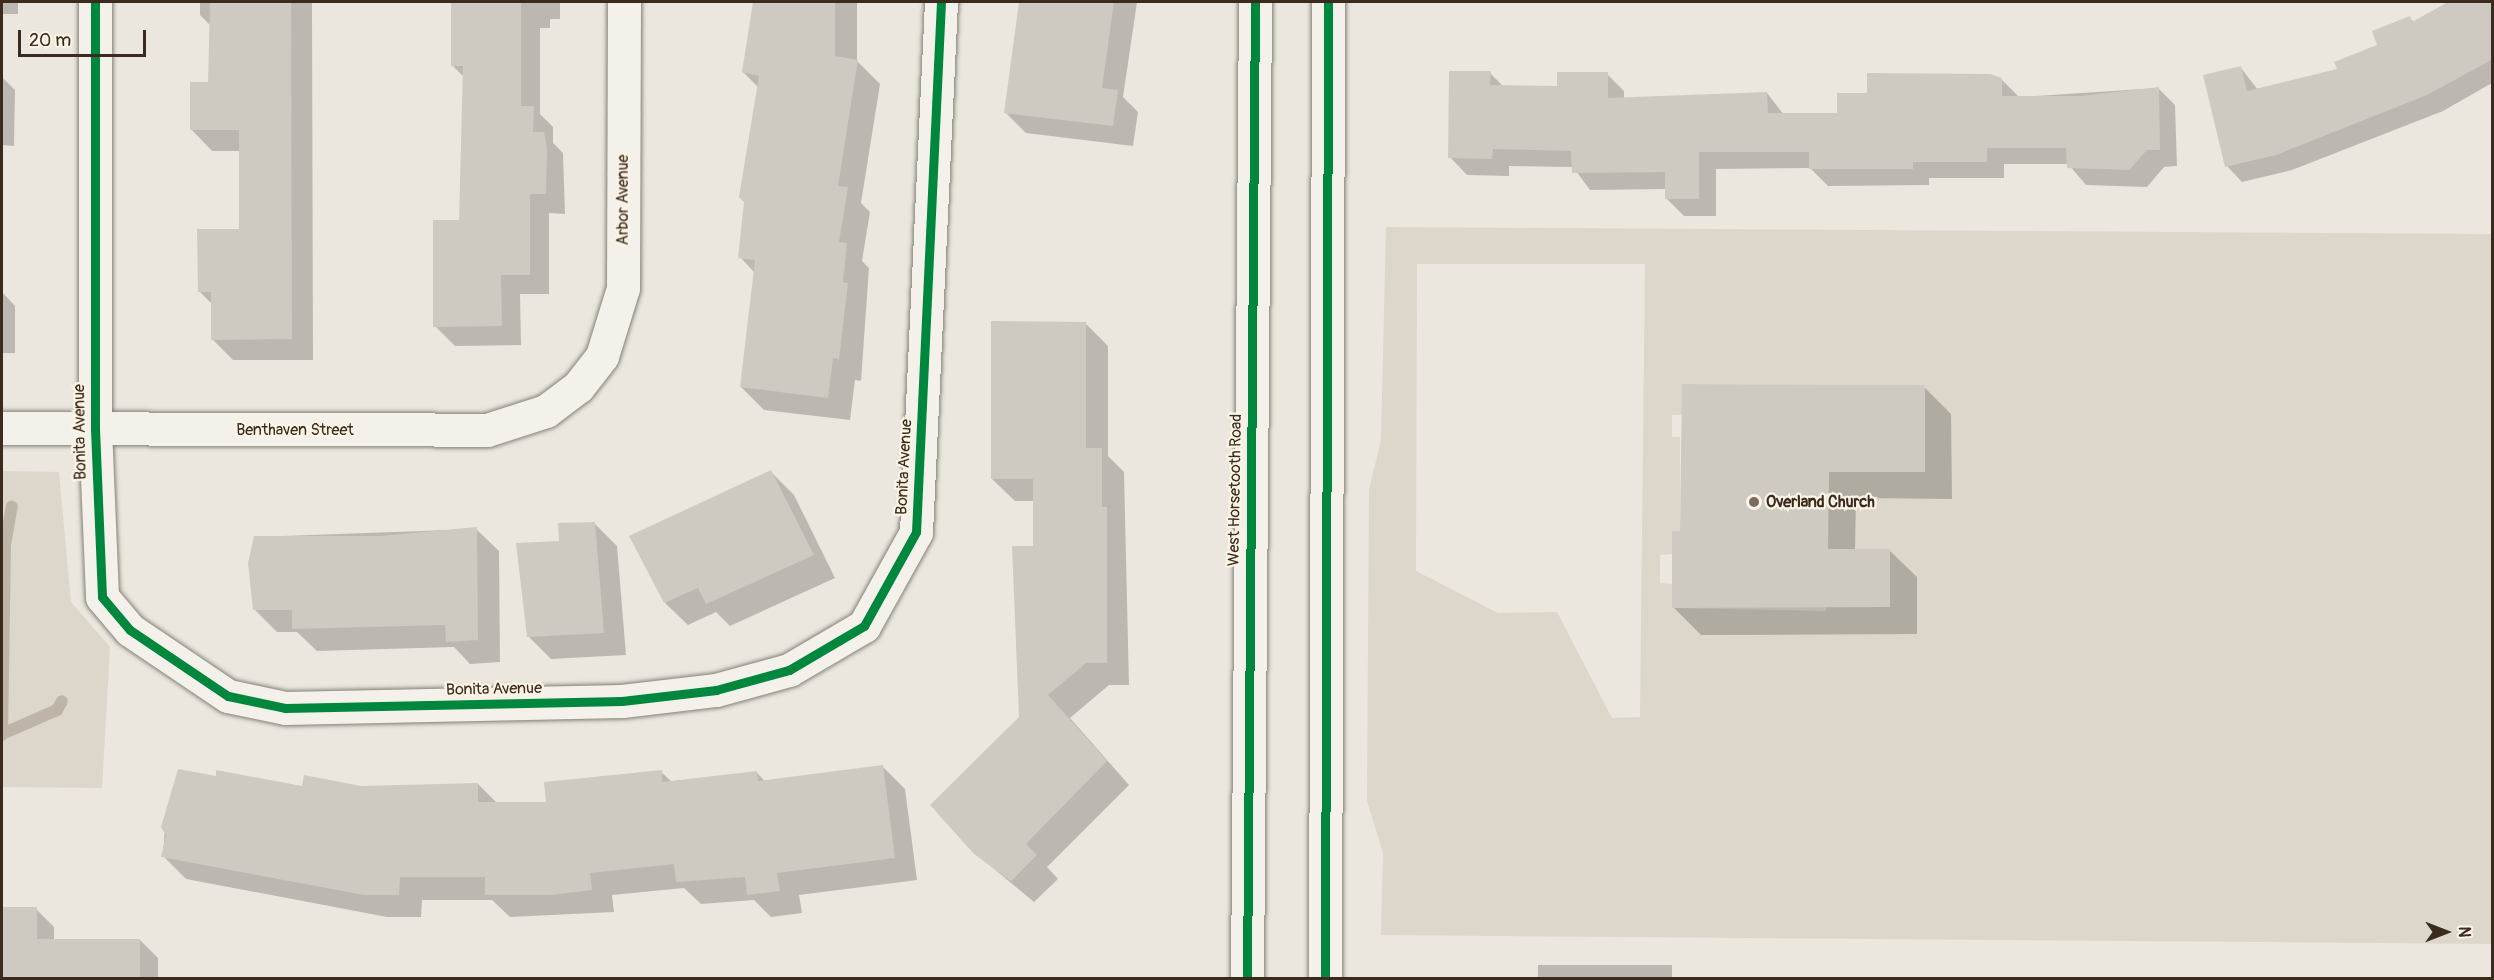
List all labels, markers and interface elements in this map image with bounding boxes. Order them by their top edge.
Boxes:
scale bar [21,18,148,56]
text: 20 m [29,29,71,52]
street label: Arbor Avenue [613,155,633,245]
street label: Bonita Avenue [70,384,90,480]
street label: West Horsetooth Road [1224,414,1246,566]
street label: Bonita Avenue [892,419,916,515]
street label: Benthaven Street [236,420,354,440]
place label: Overland Church [1766,492,1875,512]
marker: Overland Church [1747,495,1761,509]
street label: Bonita Avenue [446,679,542,699]
north arrow [2416,902,2476,962]
text: N [2454,927,2474,937]

